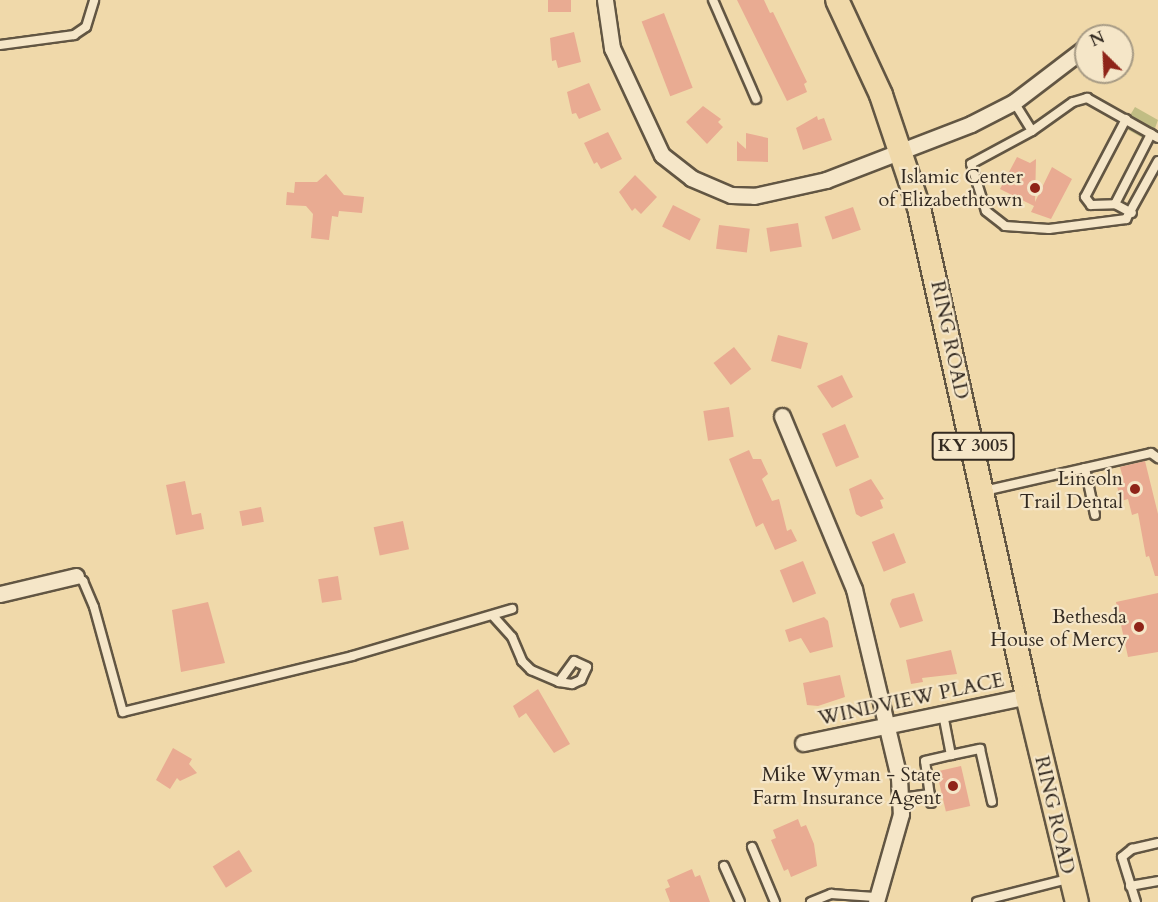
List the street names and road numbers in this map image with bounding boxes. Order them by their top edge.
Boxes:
street label: RING ROAD [926,279,974,401]
road number: KY 3005 [931,431,1015,461]
street label: WINDVIEW PLACE [816,668,1006,730]
street label: RING ROAD [1030,754,1080,876]

